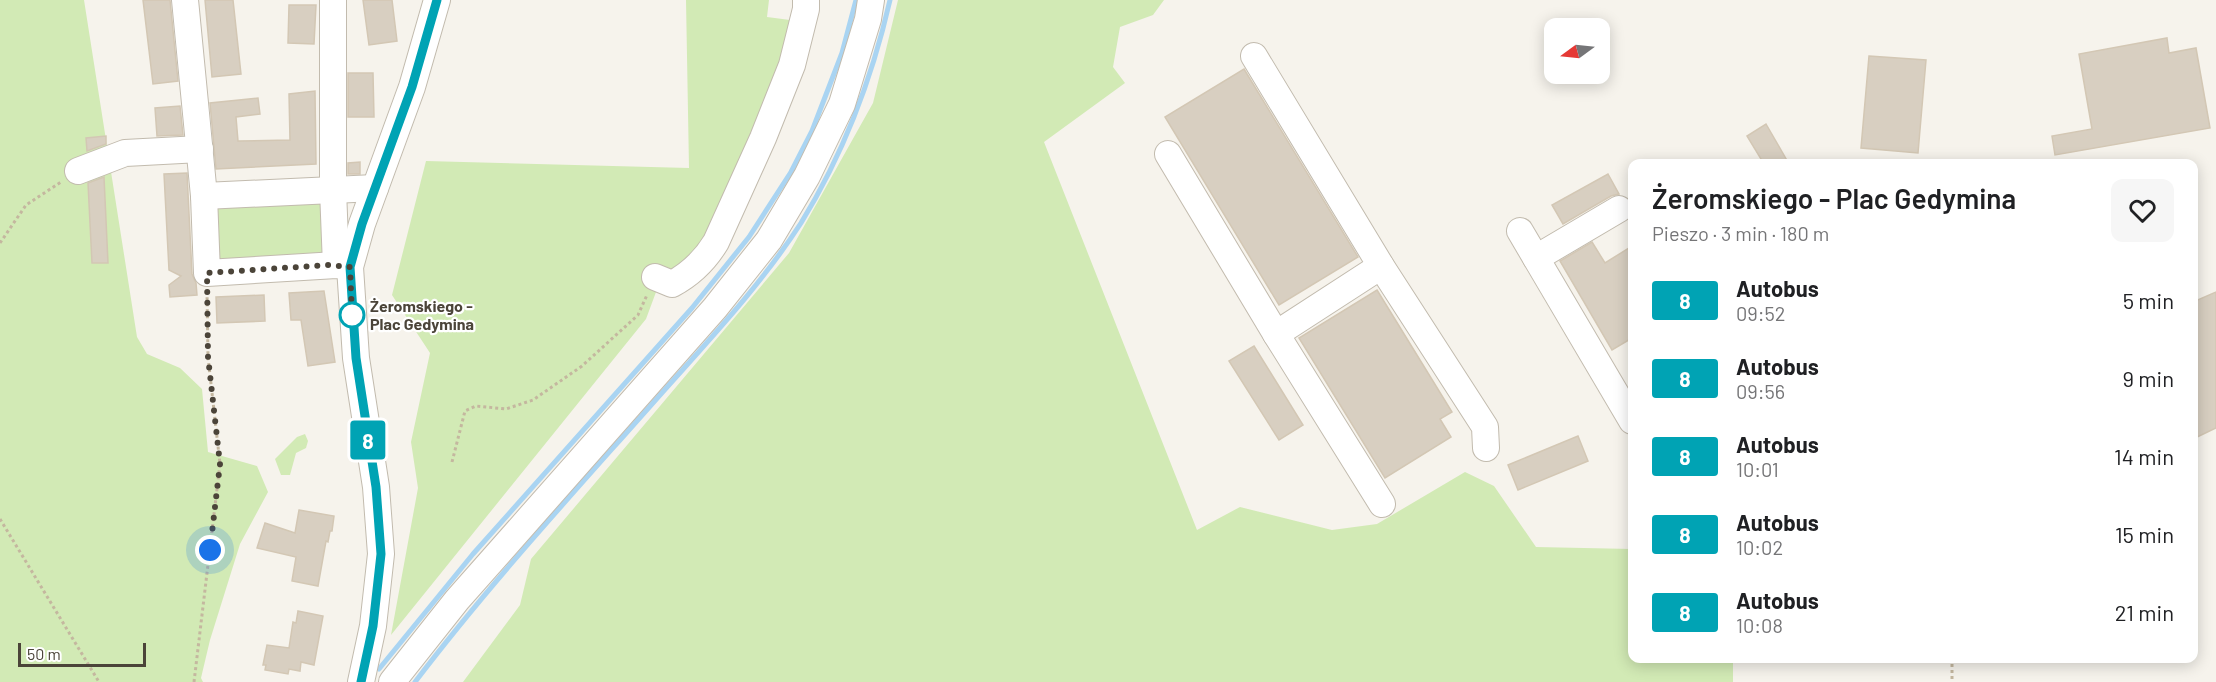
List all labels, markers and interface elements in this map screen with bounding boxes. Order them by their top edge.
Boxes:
north arrow [1544,18,1610,84]
map controls [1544,18,1610,84]
button: heart [2111,179,2174,242]
text: Żeromskiego - Plac Gedymina [1652,181,2016,215]
text: Pieszo · 3 min · 180 m [1652,221,1829,245]
text: Autobus [1736,275,1819,301]
text: 5 min [2123,287,2174,313]
text: 8 [1679,288,1691,313]
place label: Żeromskiego - Plac Gedymina [370,296,474,333]
text: 09:52 [1736,301,1786,325]
marker: Żeromskiego - Plac Gedymina [339,302,365,328]
text: Autobus [1736,353,1819,379]
text: 9 min [2122,365,2174,391]
text: 8 [1679,366,1691,391]
text: 09:56 [1736,379,1785,403]
line badge: 8 [348,420,388,460]
text: 8 [362,428,374,453]
text: Autobus [1736,431,1819,457]
text: 14 min [2114,443,2174,469]
text: 8 [1679,444,1691,469]
text: 10:01 [1736,457,1779,481]
text: Autobus [1736,509,1819,535]
text: 15 min [2115,521,2174,547]
text: 8 [1679,522,1691,547]
your location [195,535,225,565]
text: 10:02 [1736,535,1783,559]
text: Autobus [1736,587,1819,613]
text: 21 min [2115,599,2174,625]
text: 8 [1679,600,1691,625]
text: 10:08 [1736,613,1783,637]
scale bar [18,640,146,668]
text: 50 m [27,644,61,663]

